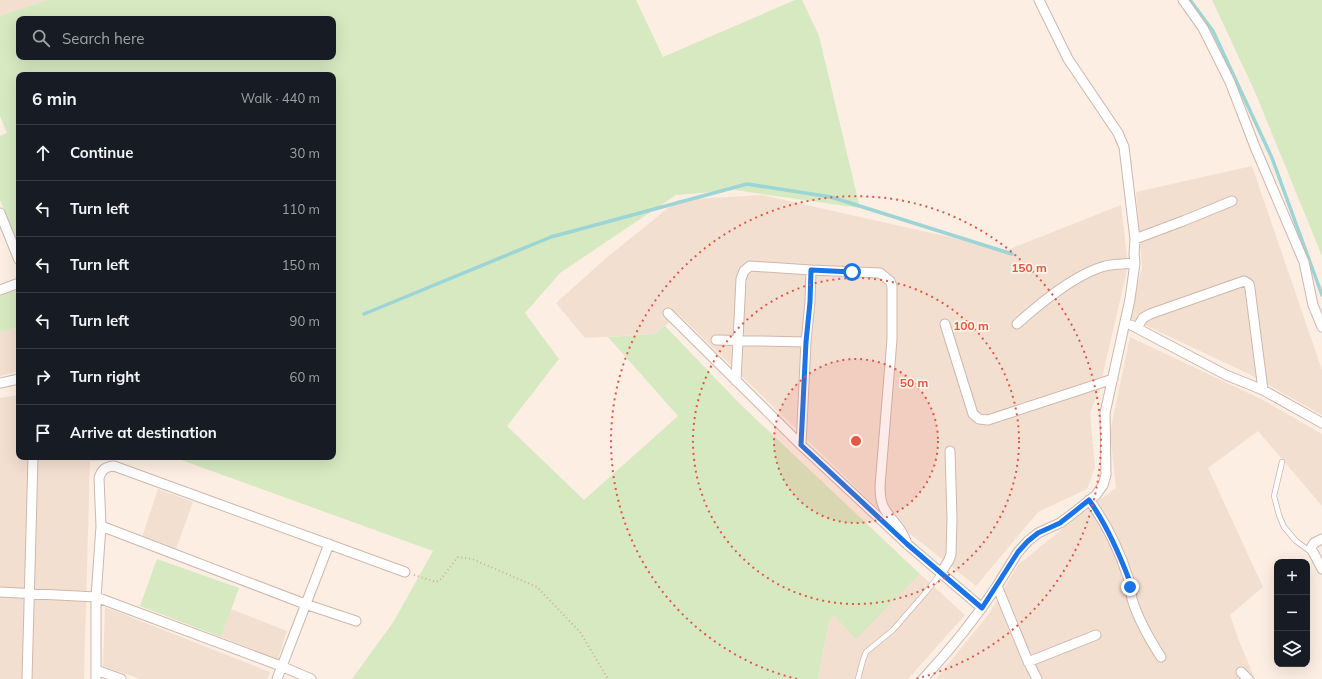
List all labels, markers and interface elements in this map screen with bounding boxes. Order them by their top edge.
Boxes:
search box [16,16,336,60]
icon: search [30,27,52,49]
text: Search here [62,29,144,48]
text: 6 min [32,88,77,109]
text: Walk · 440 m [241,90,320,106]
icon: ahead [32,142,54,164]
text: Continue [70,143,133,162]
text: 30 m [290,145,320,161]
icon: left [32,198,54,220]
text: Turn left [70,199,129,218]
text: 110 m [282,201,320,217]
icon: left [32,254,54,276]
text: Turn left [70,255,129,274]
text: 150 m [282,257,320,273]
text: 150 m [1011,260,1047,275]
route start [843,263,861,281]
icon: left [32,310,54,332]
text: Turn left [70,311,129,330]
text: 90 m [290,313,320,329]
text: 100 m [953,318,989,333]
icon: right [32,366,54,388]
text: Turn right [70,367,140,386]
text: 60 m [290,369,320,385]
text: 50 m [900,375,928,390]
icon: arrive [32,422,54,444]
text: Arrive at destination [70,423,217,442]
centre of rings [849,434,863,448]
map controls [1274,559,1310,667]
button: + [1274,559,1310,595]
route end [1121,578,1139,596]
button: − [1274,595,1310,631]
button: layers [1274,631,1310,667]

